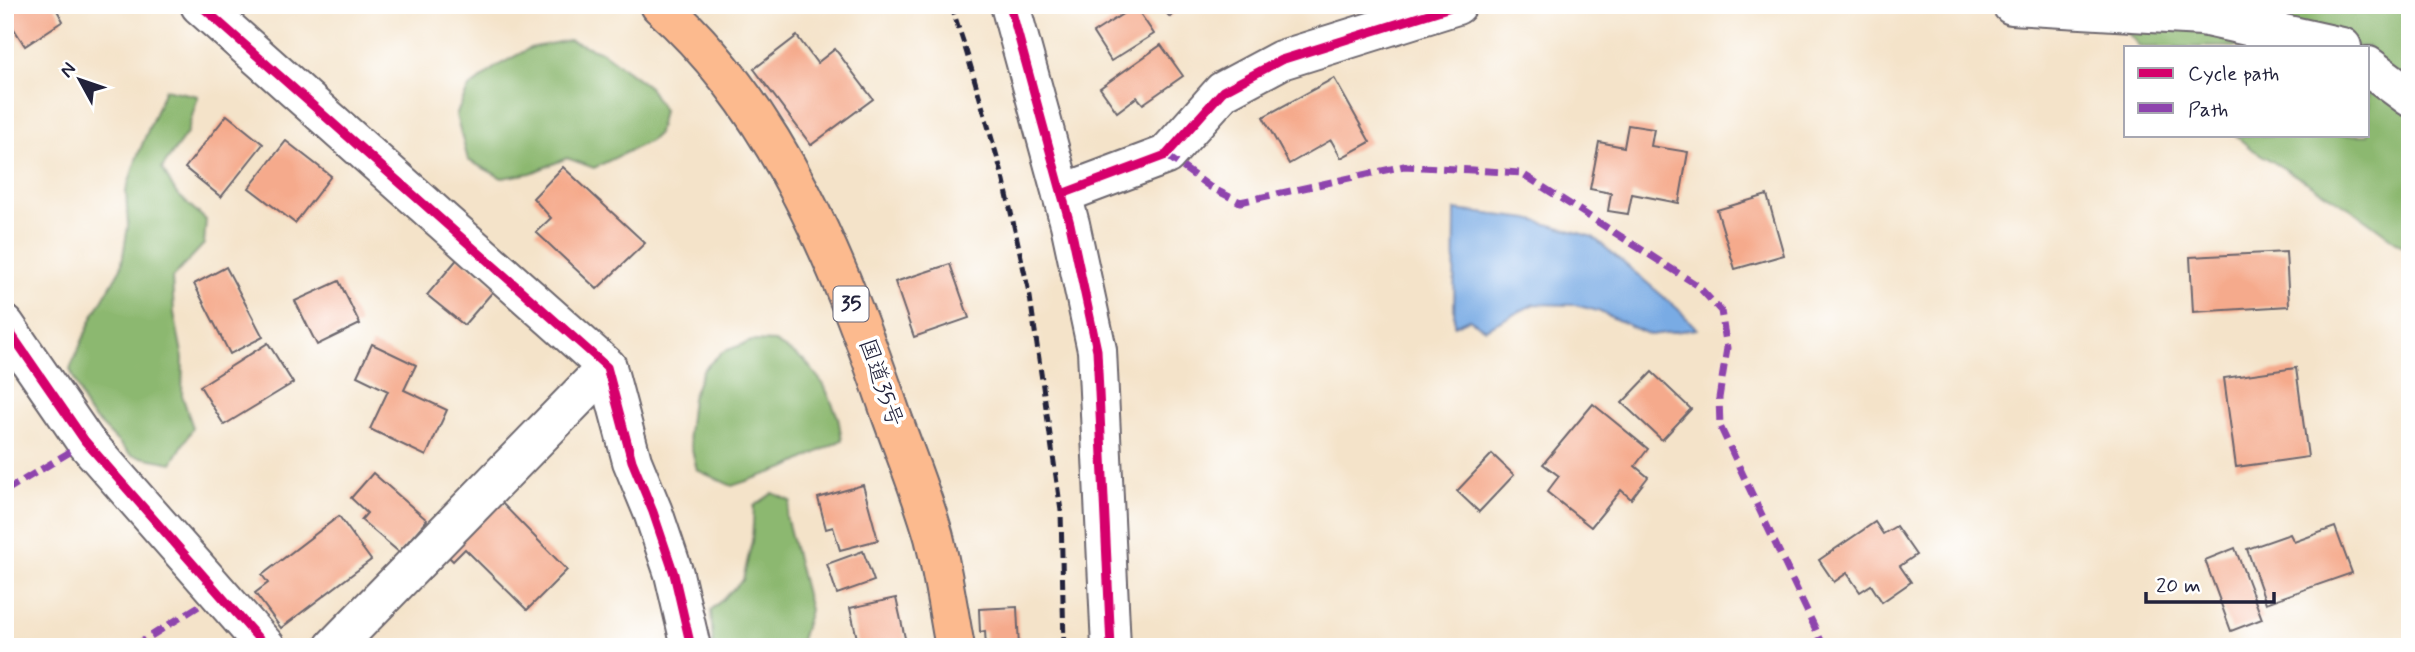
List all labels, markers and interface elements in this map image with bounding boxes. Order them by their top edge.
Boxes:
north arrow [46,46,116,116]
legend [2124,46,2370,136]
text: N [54,57,82,83]
text: Cycle path [2188,60,2279,88]
text: Path [2188,96,2228,124]
road number: 35 [834,286,868,322]
street label: 国道35号 [851,335,909,431]
scale bar [2146,561,2273,605]
text: 20 m [2156,572,2201,600]

